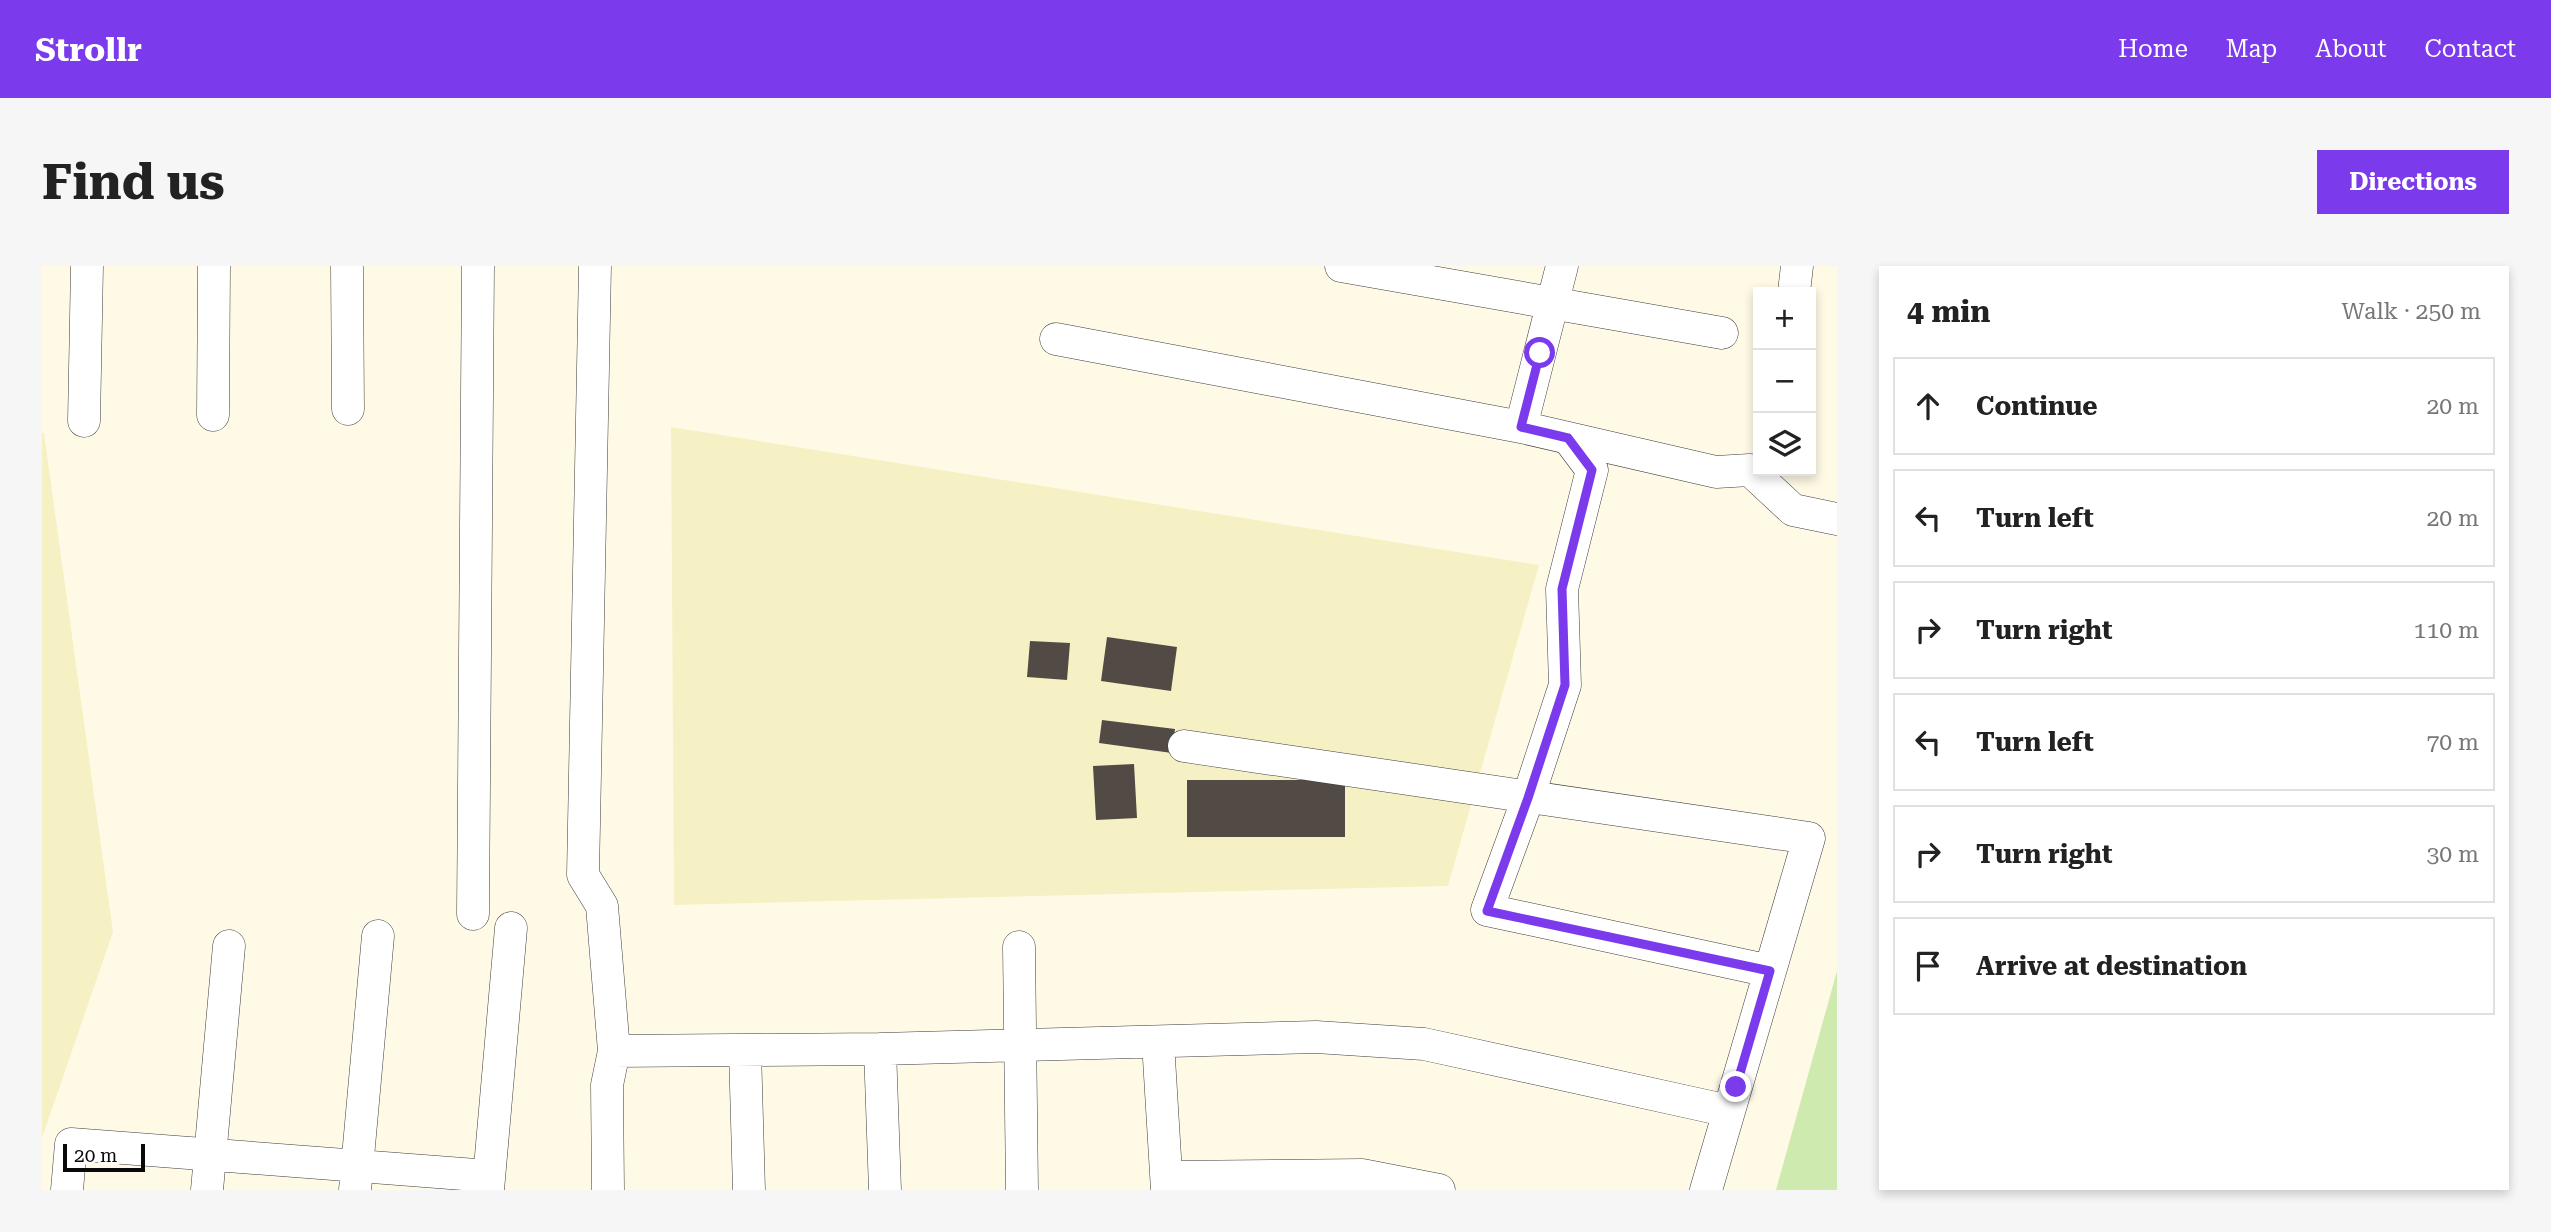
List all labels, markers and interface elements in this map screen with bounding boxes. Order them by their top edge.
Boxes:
text: Strollr [35,30,142,69]
text: Home [2118,35,2188,63]
text: Map [2226,35,2277,63]
text: About [2315,35,2386,63]
text: Contact [2424,35,2516,63]
button: Directions [2317,150,2509,214]
text: Find us [42,154,225,211]
map controls [1753,287,1816,476]
button: + [1753,287,1816,350]
text: 4 min [1907,294,1990,329]
text: Walk · 250 m [2342,298,2481,325]
route start [1524,337,1555,368]
button: − [1753,350,1816,413]
icon: ahead [1909,387,1947,425]
text: Continue [1976,391,2098,421]
text: 20 m [2426,393,2479,420]
button: layers [1753,413,1816,476]
icon: left [1909,499,1947,537]
text: Turn left [1976,503,2094,533]
text: 20 m [2426,505,2479,532]
icon: right [1909,611,1947,649]
text: Turn right [1976,615,2112,645]
text: 110 m [2414,617,2479,644]
icon: left [1909,723,1947,761]
text: Turn left [1976,727,2094,757]
text: 70 m [2426,729,2479,756]
icon: right [1909,835,1947,873]
text: Turn right [1976,839,2112,869]
text: 30 m [2426,841,2479,868]
icon: arrive [1909,947,1947,985]
text: Arrive at destination [1976,951,2247,981]
route end [1720,1071,1751,1102]
scale bar [63,1141,145,1173]
text: 20 m [74,1144,117,1167]

